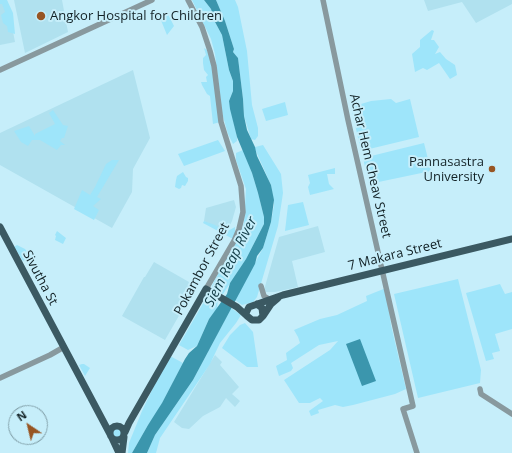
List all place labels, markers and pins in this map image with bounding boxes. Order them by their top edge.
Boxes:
place label: Angkor Hospital for Children [50,8,222,24]
marker: Angkor Hospital for Children [35,10,47,22]
place label: Pannasastra University [409,154,484,185]
marker: Pannasastra University [487,164,497,174]

